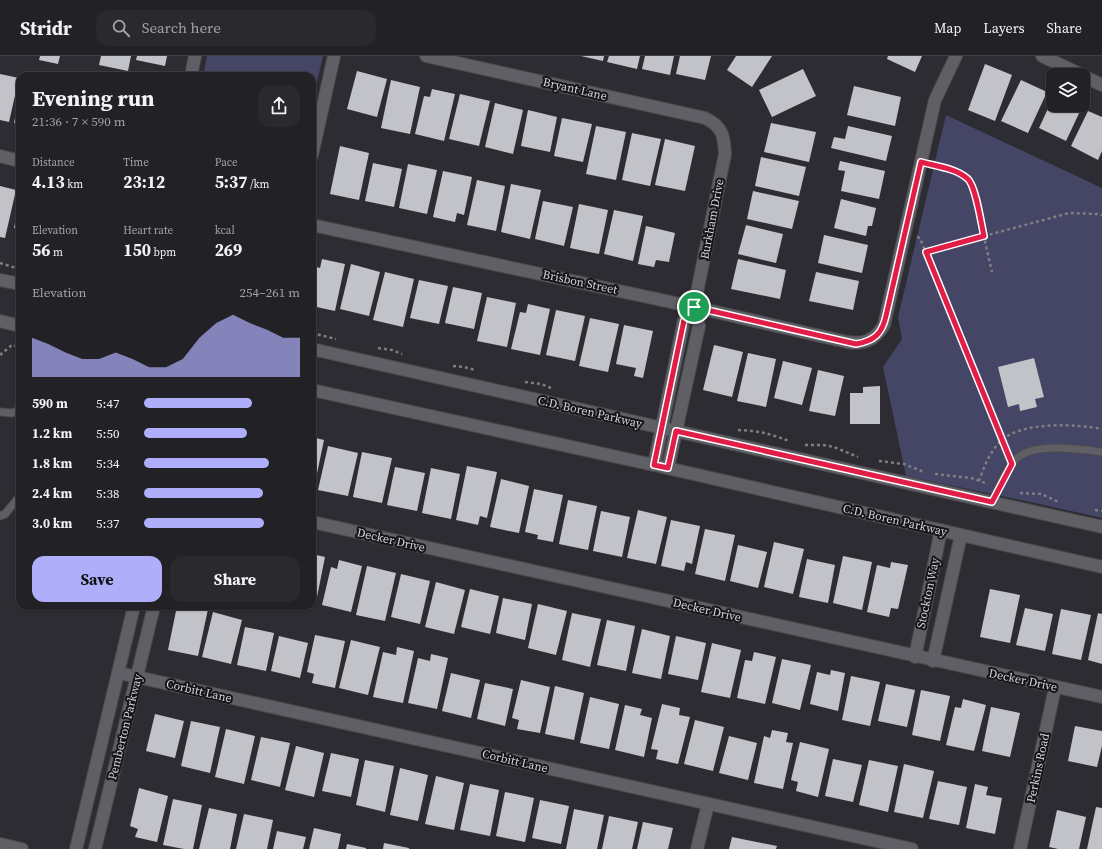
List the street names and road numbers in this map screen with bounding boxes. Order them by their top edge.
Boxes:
street label: Bryant Lane [541,74,609,104]
street label: Burkham Drive [696,177,728,261]
street label: Brisbon Street [541,266,619,298]
street label: C.D. Boren Parkway [536,392,645,432]
street label: C.D. Boren Parkway [841,500,950,540]
street label: Decker Drive [355,524,427,556]
street label: Stockton Way [913,555,943,630]
street label: Decker Drive [671,594,743,626]
street label: Decker Drive [987,665,1059,695]
street label: Pemberton Parkway [104,672,146,782]
street label: Corbitt Lane [165,676,233,706]
street label: Perkins Road [1023,732,1053,804]
street label: Corbitt Lane [481,746,549,776]

